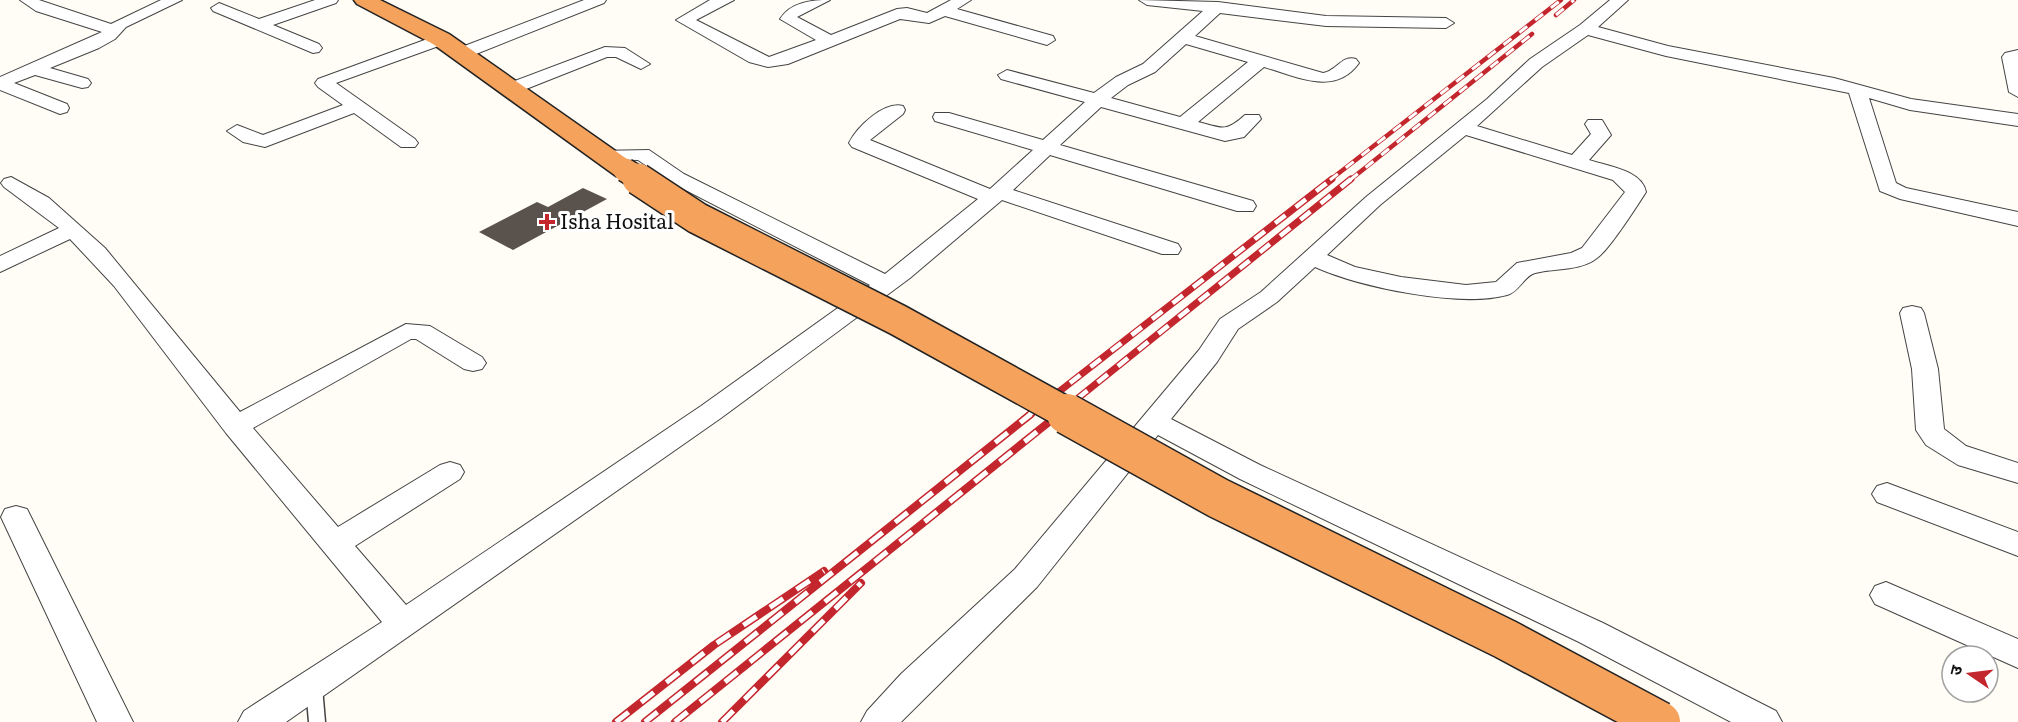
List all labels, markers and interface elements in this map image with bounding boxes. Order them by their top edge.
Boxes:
place label: Isha Hosital [560,205,674,235]
marker: Isha Hosital [538,213,556,231]
north arrow [1940,644,2000,704]
text: उ [1942,662,1967,678]

